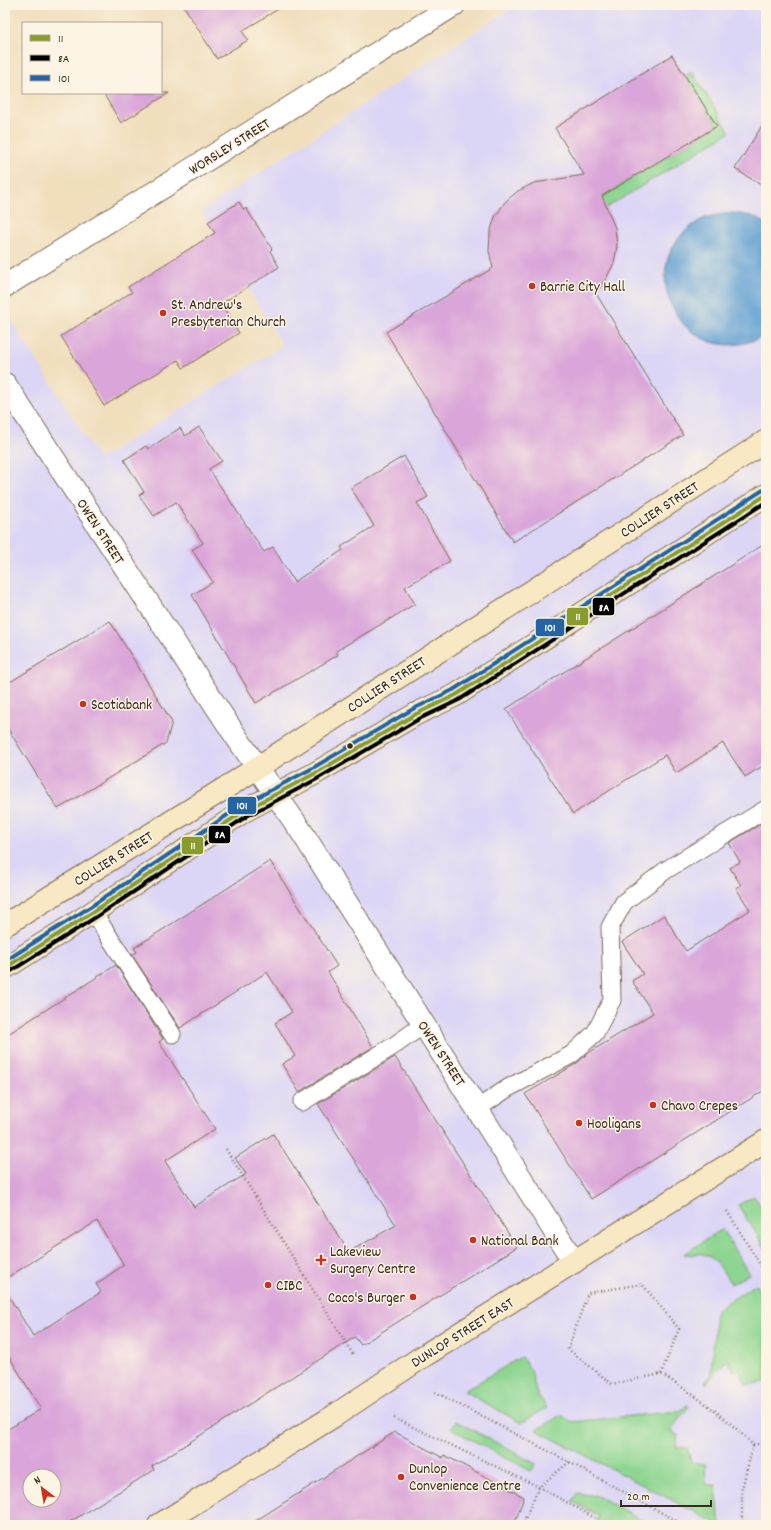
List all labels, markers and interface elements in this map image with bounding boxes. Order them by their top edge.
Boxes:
legend [22,22,162,94]
text: 11 [58,31,63,48]
text: 8A [58,51,70,68]
text: 101 [58,71,70,88]
street label: WORSLEY STREET [185,114,275,182]
place label: Barrie City Hall [540,277,626,299]
marker: Barrie City Hall [527,281,537,291]
place label: St. Andrew's Presbyterian Church [171,295,286,334]
marker: St. Andrew's Presbyterian Church [158,308,168,318]
street label: COLLIER STREET [616,477,704,544]
street label: OWEN STREET [70,495,129,569]
line badge: 8A [592,597,615,616]
text: 8A [599,601,609,617]
line badge: 11 [566,607,589,626]
text: 11 [576,610,580,626]
line badge: 101 [535,618,565,637]
text: 101 [545,621,555,637]
street label: COLLIER STREET [343,652,431,719]
place label: Scotiabank [91,695,152,717]
marker: Scotiabank [78,699,88,709]
unlabelled marker [345,741,355,751]
line badge: 101 [227,796,257,815]
text: 101 [237,799,247,815]
line badge: 8A [208,825,231,844]
street label: COLLIER STREET [70,827,158,893]
text: 8A [215,828,225,844]
line badge: 11 [181,836,204,855]
text: 11 [191,839,195,855]
street label: OWEN STREET [411,1017,470,1091]
place label: Chavo Crepes [661,1096,738,1118]
marker: Chavo Crepes [648,1100,658,1110]
place label: Hooligans [587,1114,641,1136]
marker: Hooligans [574,1118,584,1128]
place label: National Bank [481,1231,559,1253]
marker: National Bank [468,1235,478,1245]
place label: Lakeview Surgery Centre [330,1242,416,1281]
marker: Lakeview Surgery Centre [315,1254,327,1266]
place label: CIBC [276,1276,303,1298]
marker: CIBC [263,1280,273,1290]
place label: Coco's Burger [328,1288,405,1310]
marker: Coco's Burger [408,1292,418,1302]
street label: DUNLOP STREET EAST [407,1293,519,1374]
place label: Dunlop Convenience Centre [409,1459,521,1498]
north arrow [22,1468,62,1508]
marker: Dunlop Convenience Centre [396,1472,406,1482]
text: N [31,1473,45,1489]
scale bar [621,1482,711,1508]
text: 20 m [627,1489,650,1506]

